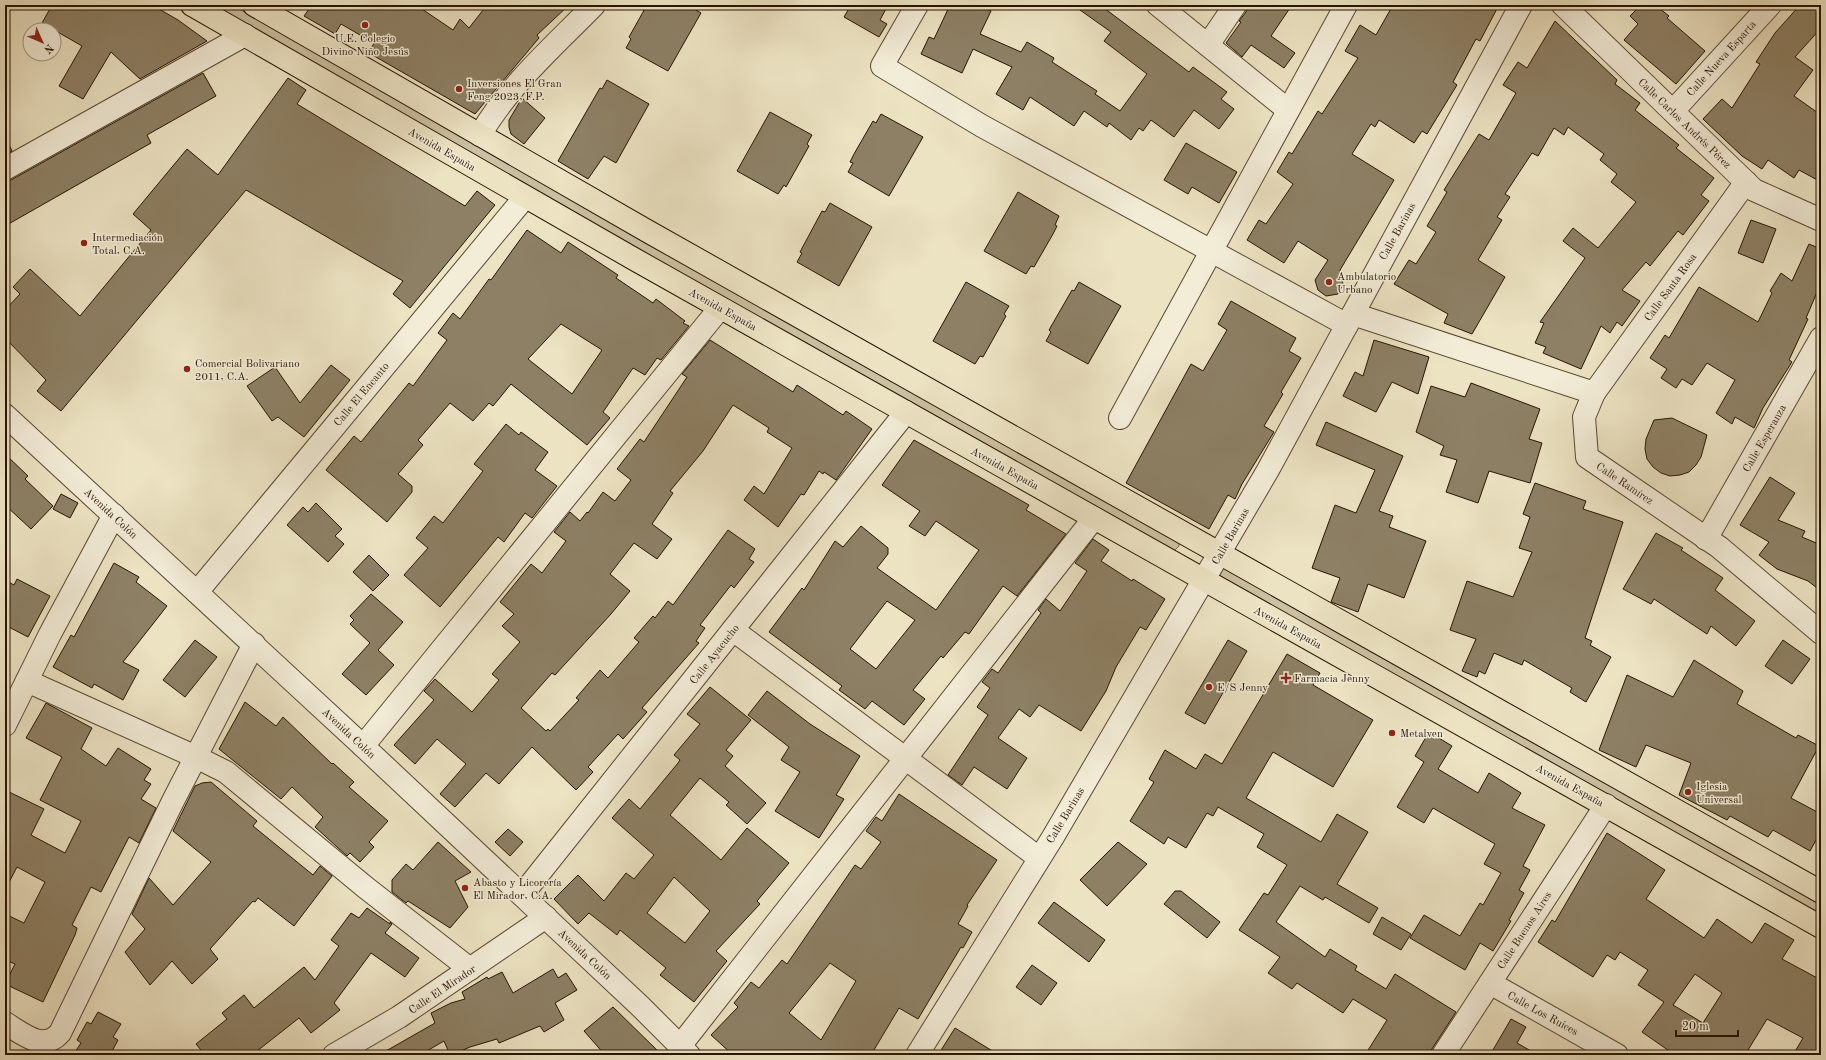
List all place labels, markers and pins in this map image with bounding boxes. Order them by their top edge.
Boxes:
marker: U.E. Colegio Divino Niño Jesús [360,20,370,30]
place label: U.E. Colegio Divino Niño Jesús [321,34,409,58]
place label: Inversiones El Gran Feng 2023, F.P. [467,79,562,103]
marker: Inversiones El Gran Feng 2023, F.P. [454,84,464,94]
place label: Intermediación Total, C.A. [92,233,163,257]
marker: Intermediación Total, C.A. [79,238,89,248]
place label: Ambulatorio Urbano [1337,272,1396,296]
marker: Ambulatorio Urbano [1324,277,1334,287]
place label: Comercial Bolivariano 2011, C.A. [195,359,300,383]
marker: Comercial Bolivariano 2011, C.A. [182,364,192,374]
marker: Farmacia Jenny [1281,673,1291,683]
place label: Farmacia Jenny [1294,674,1370,685]
marker: E/S Jenny [1204,682,1214,692]
place label: E/S Jenny [1217,683,1268,694]
marker: Metalven [1387,728,1397,738]
place label: Metalven [1400,729,1443,740]
place label: Iglesia Universal [1696,782,1742,806]
marker: Iglesia Universal [1683,787,1693,797]
place label: Abasto y Licorería El Mirador, C.A. [473,878,562,902]
marker: Abasto y Licorería El Mirador, C.A. [460,883,470,893]

